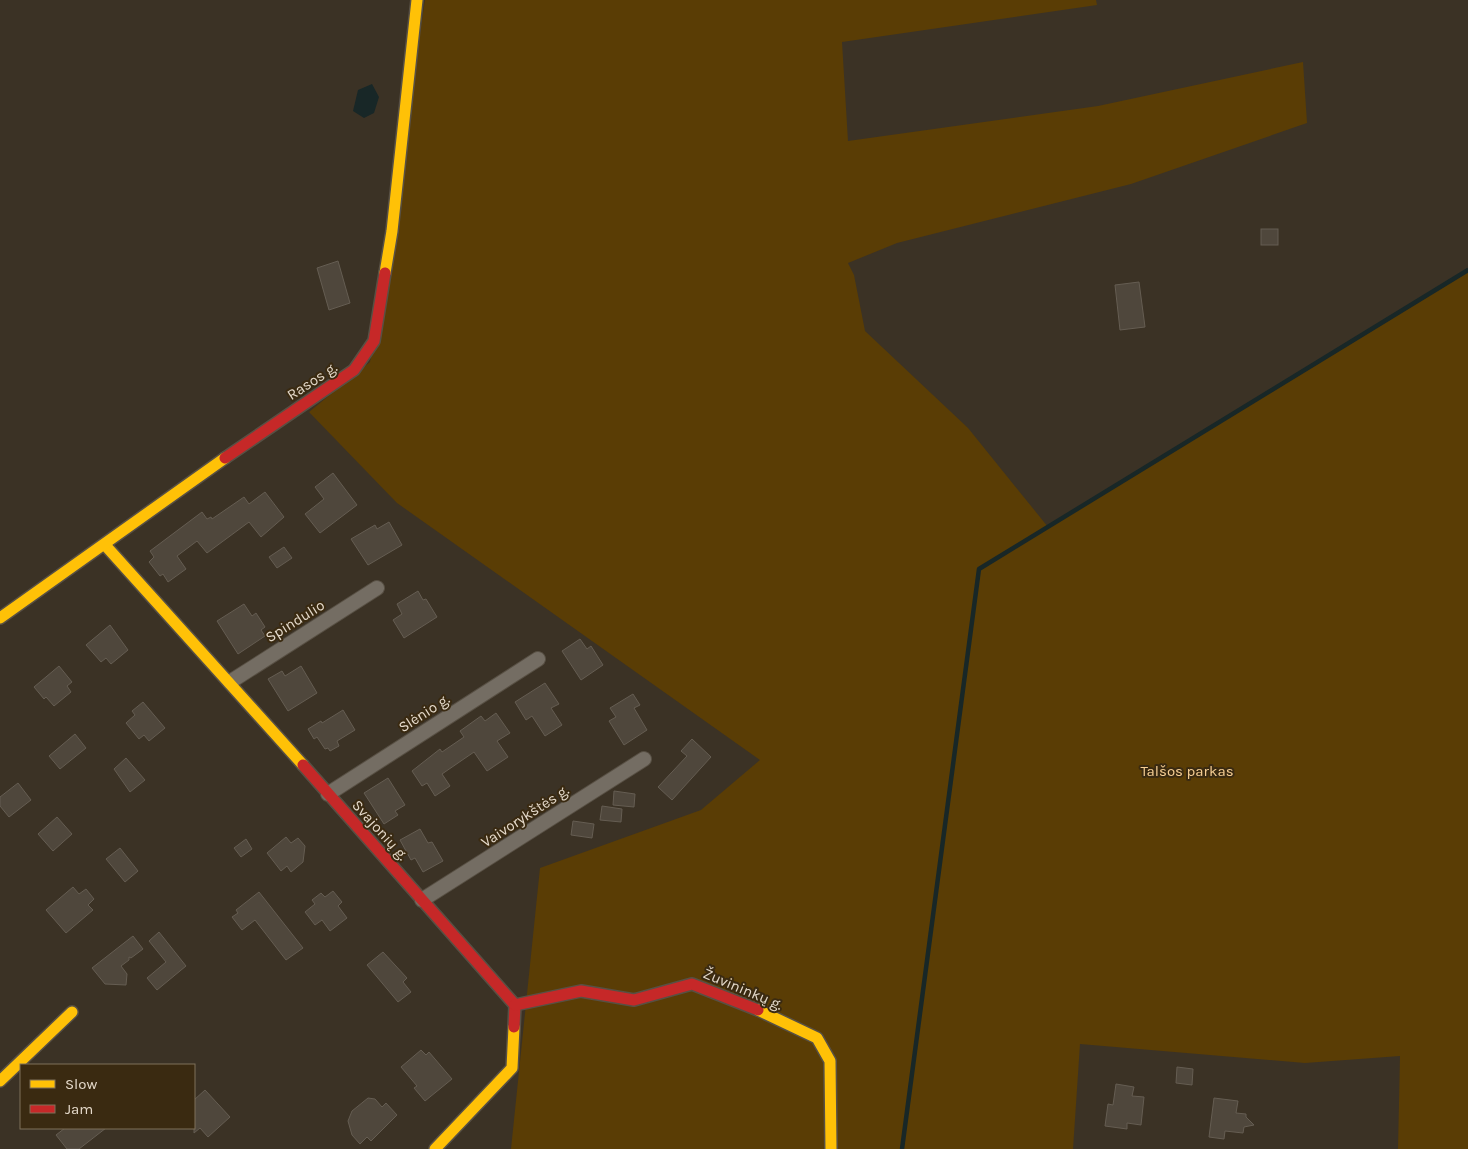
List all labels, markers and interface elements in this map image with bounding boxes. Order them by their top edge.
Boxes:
street label: Rasos g. [284,358,341,404]
street label: Spindulio [262,596,328,646]
street label: Slėnio g. [395,690,453,736]
park label: Talšos parkas [1140,762,1234,780]
street label: Vaivorykštės g. [478,781,573,851]
street label: Svajonių g. [348,796,412,864]
street label: Žuvininkų g. [700,964,786,1014]
legend [20,1064,195,1129]
text: Slow [65,1075,97,1093]
text: Jam [65,1100,93,1118]

